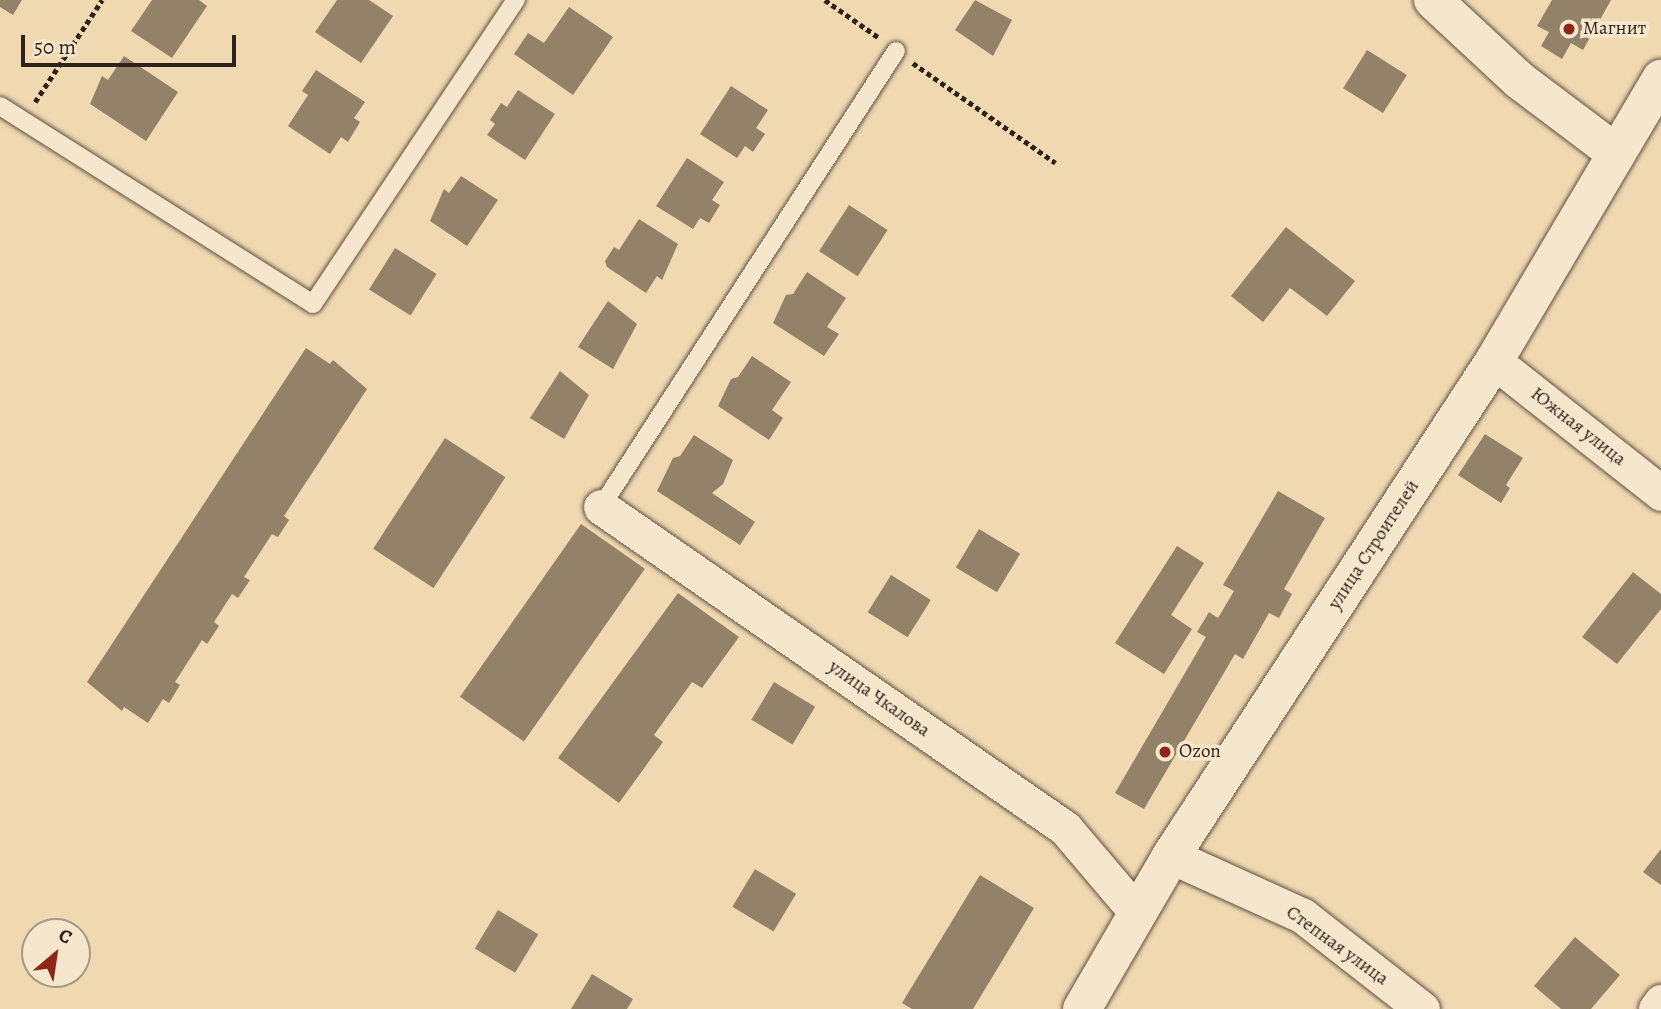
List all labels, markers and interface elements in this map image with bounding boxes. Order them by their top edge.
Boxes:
place label: Магнит [1583,18,1646,40]
scale bar [24,21,240,65]
marker: Магнит [1561,21,1577,37]
text: 50 m [34,33,76,61]
street label: Южная улица [1526,383,1630,471]
street label: улица Строителей [1324,476,1424,614]
street label: улица Чкалова [824,656,934,742]
place label: Ozon [1179,741,1221,763]
marker: Ozon [1157,744,1173,760]
street label: Степная улица [1281,901,1393,991]
north arrow [21,918,91,988]
text: С [54,922,77,951]

